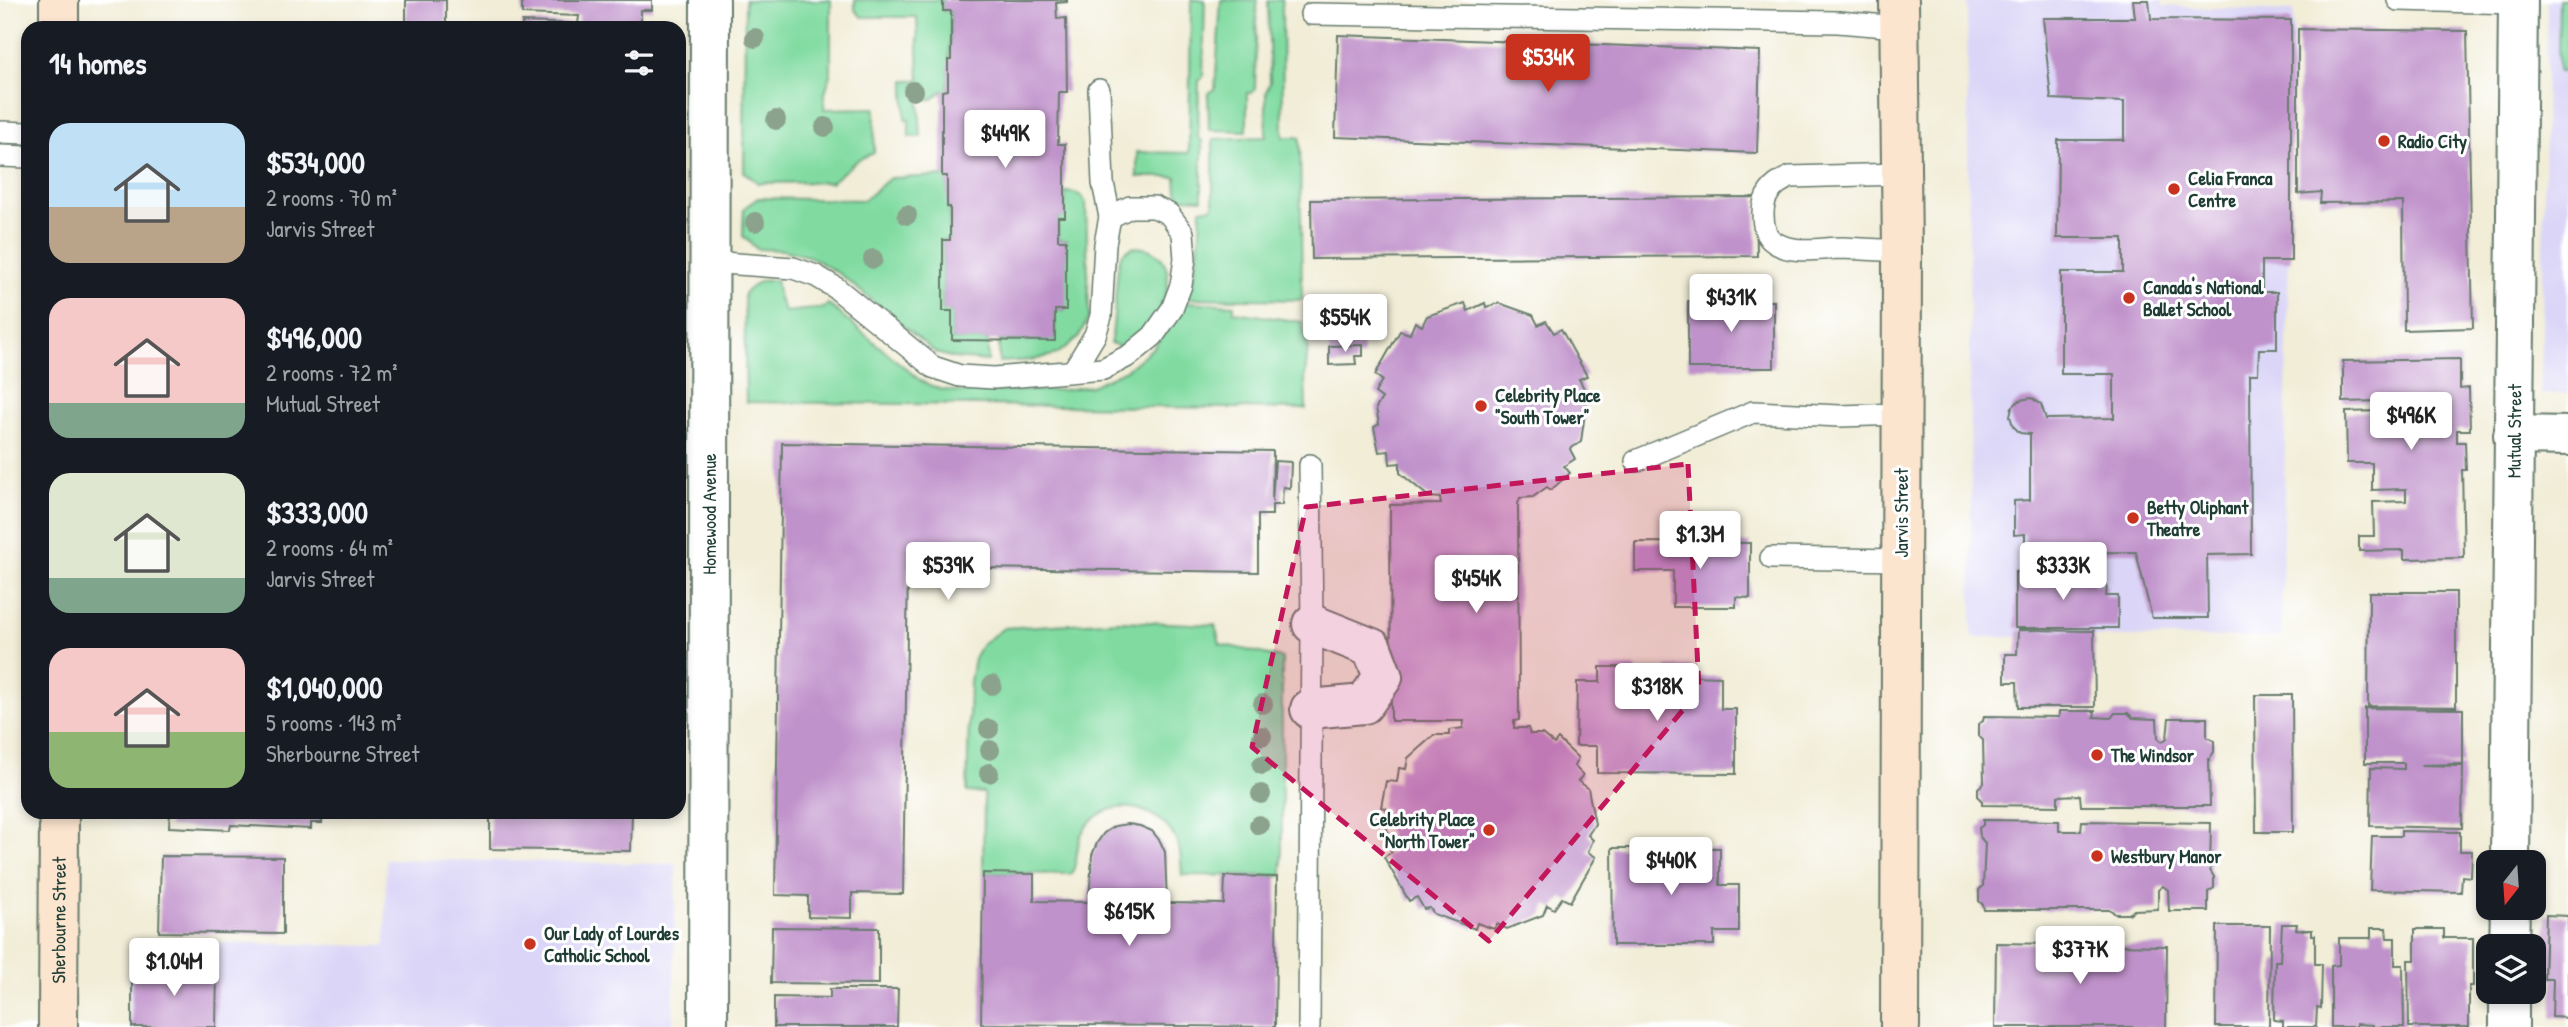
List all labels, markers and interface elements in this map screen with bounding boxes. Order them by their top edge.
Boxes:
pin: $534K [1499,34,1597,94]
text: $534K [1522,41,1574,72]
text: 14 homes [49,43,147,83]
icon: filters [620,44,658,82]
pin: $449K [956,110,1054,170]
text: $449K [980,117,1030,148]
place label: Radio City [2398,128,2467,155]
marker: Radio City [2376,133,2392,149]
text: $534,000 [266,142,365,182]
icon: home [105,151,189,235]
place label: Celia Franca Centre [2188,165,2273,213]
marker: Celia Franca Centre [2166,181,2182,197]
text: 2 rooms · 70 m² [266,182,397,213]
text: Jarvis Street [266,213,374,244]
pin: $431K [1682,274,1780,334]
place label: Canada's National Ballet School [2143,274,2265,322]
text: $431K [1706,281,1756,312]
marker: Canada's National Ballet School [2121,290,2137,306]
pin: $554K [1296,294,1394,354]
text: $554K [1319,301,1371,332]
text: $496,000 [266,317,362,357]
icon: home [105,326,189,410]
text: 2 rooms · 72 m² [266,357,398,388]
place label: Celebrity Place "South Tower" [1495,382,1601,430]
street label: Mutual Street [2501,383,2527,478]
text: Mutual Street [266,388,380,419]
pin: $496K [2362,392,2460,452]
marker: Celebrity Place "South Tower" [1473,398,1489,414]
text: $496K [2386,399,2436,430]
street label: Homewood Avenue [696,453,722,575]
street label: Jarvis Street [1888,468,1914,558]
text: $333,000 [266,492,368,532]
place label: Betty Oliphant Theatre [2146,494,2250,542]
icon: home [105,501,189,585]
marker: Betty Oliphant Theatre [2125,510,2141,526]
pin: $1.3M [1651,512,1749,571]
text: $1.3M [1676,518,1724,549]
text: 2 rooms · 64 m² [266,532,393,563]
pin: $539K [899,542,997,602]
pin: $333K [2014,542,2112,602]
text: $539K [922,549,974,580]
text: $333K [2036,549,2090,580]
pin: $454K [1427,556,1525,615]
text: $454K [1451,562,1501,593]
text: Jarvis Street [266,563,374,594]
pin: $318K [1608,664,1706,723]
text: $1,040,000 [266,667,383,707]
text: $318K [1631,670,1683,701]
icon: home [105,676,189,760]
text: 5 rooms · 143 m² [266,707,402,738]
text: Sherbourne Street [266,738,419,769]
place label: The Windsor [2110,742,2195,768]
marker: The Windsor [2089,747,2105,763]
place label: Celebrity Place "North Tower" [1369,806,1475,854]
marker: Celebrity Place "North Tower" [1481,822,1497,838]
pin: $440K [1622,838,1720,897]
place label: Westbury Manor [2111,843,2222,870]
text: $440K [1645,844,1697,875]
marker: Westbury Manor [2089,848,2105,864]
north arrow [2476,850,2546,920]
map controls [2476,850,2546,1004]
street label: Sherbourne Street [45,856,72,983]
pin: $615K [1080,888,1178,948]
text: $615K [1104,895,1154,926]
place label: Our Lady of Lourdes Catholic School [544,920,680,968]
pin: $377K [2031,926,2129,986]
text: $377K [2052,933,2108,964]
button: layers [2476,934,2546,1004]
marker: Our Lady of Lourdes Catholic School [522,936,538,952]
pin: $1.04M [117,939,231,998]
text: $1.04M [145,945,203,976]

